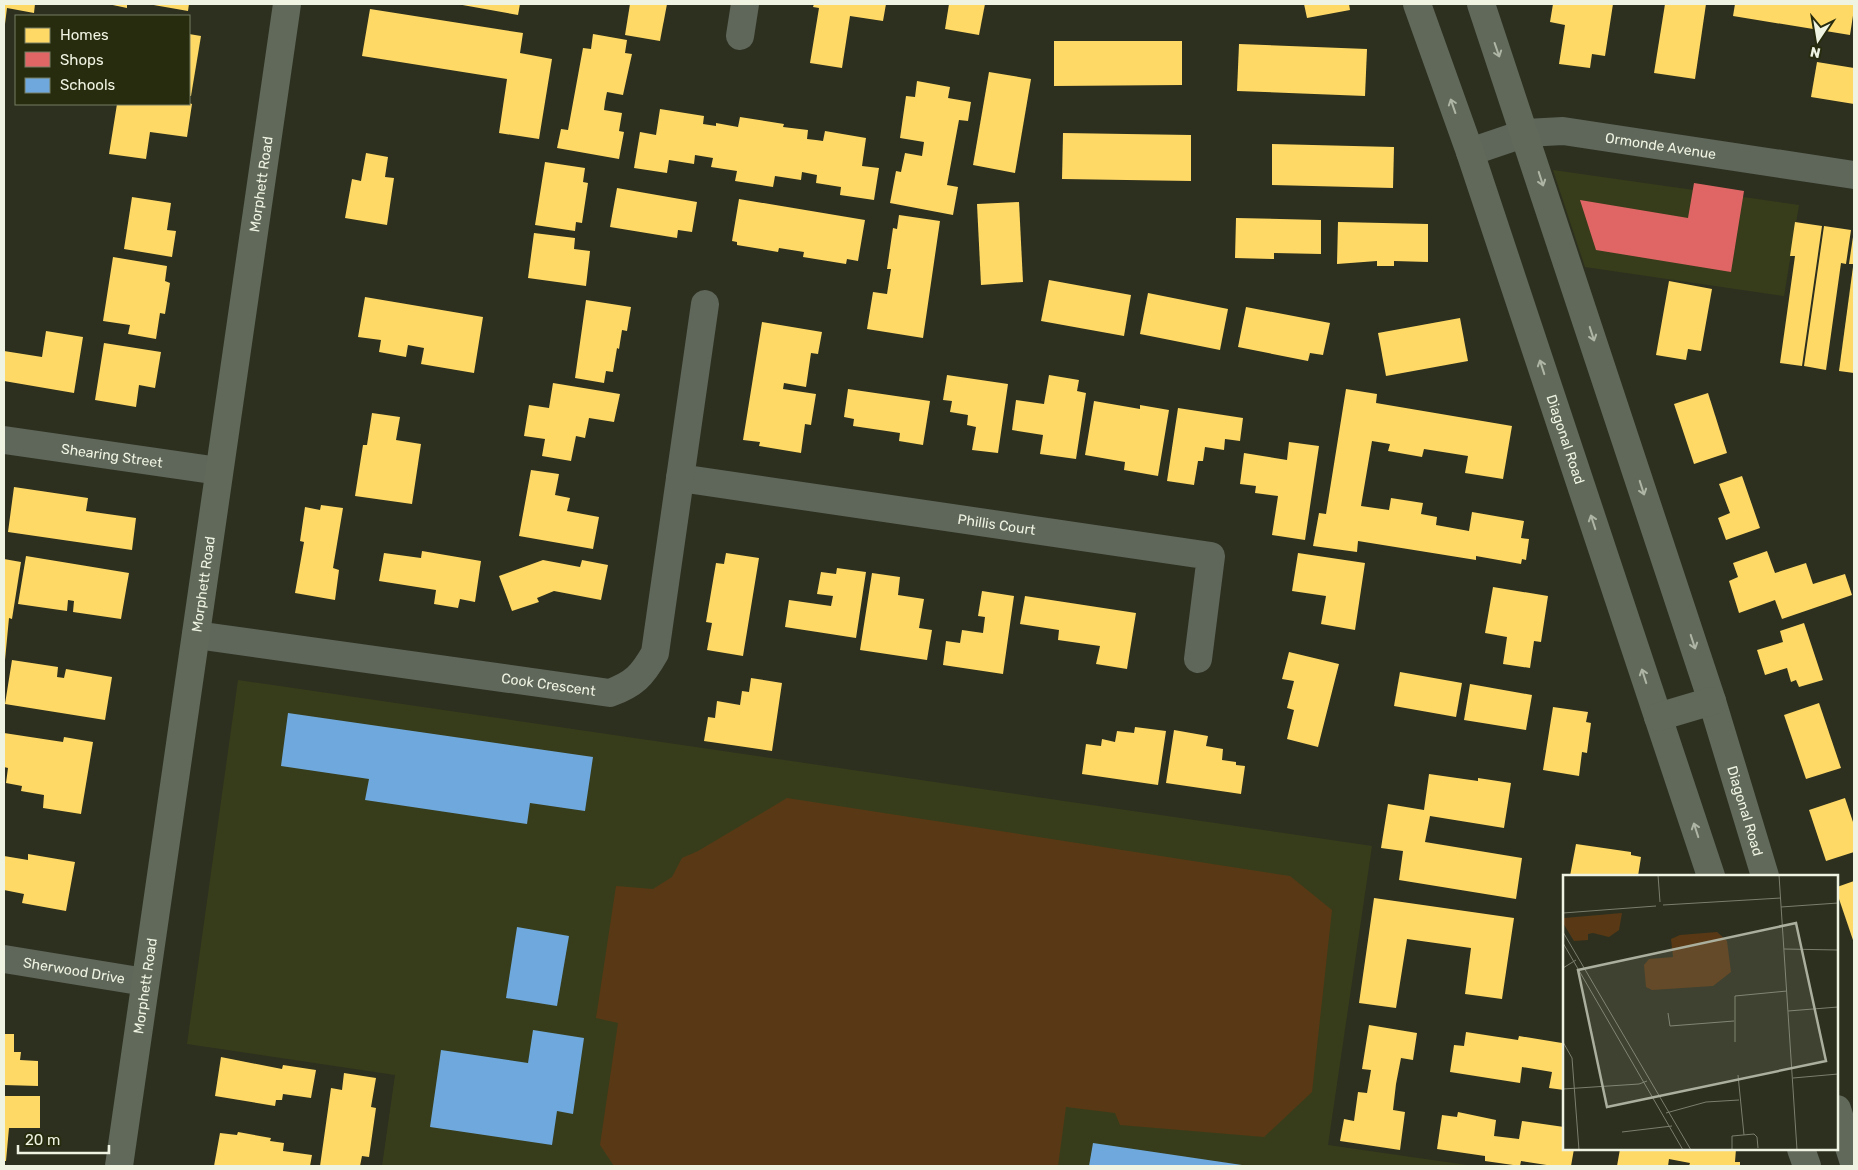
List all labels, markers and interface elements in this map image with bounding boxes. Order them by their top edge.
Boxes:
legend [15,15,190,105]
north arrow [1793,15,1843,65]
text: Homes [60,26,109,44]
one-way arrow [1493,42,1502,57]
text: N [1809,43,1822,62]
text: Shops [60,51,104,69]
text: Schools [60,76,116,94]
one-way arrow [1448,98,1457,114]
street label: Ormonde Avenue [1604,129,1717,163]
street label: Morphett Road [246,135,277,233]
one-way arrow [1537,171,1546,186]
one-way arrow [1587,325,1597,341]
one-way arrow [1536,360,1546,376]
street label: Diagonal Road [1542,392,1588,486]
street label: Shearing Street [60,440,164,472]
one-way arrow [1638,480,1648,496]
street label: Phillis Court [957,511,1037,539]
one-way arrow [1588,514,1597,530]
street label: Morphett Road [188,535,219,633]
one-way arrow [1689,634,1698,650]
one-way arrow [1639,669,1648,684]
street label: Cook Crescent [500,670,597,700]
street label: Diagonal Road [1723,764,1766,858]
one-way arrow [1690,822,1700,838]
inset map [1563,875,1838,1150]
street label: Morphett Road [130,937,161,1035]
street label: Sherwood Drive [22,954,126,988]
scale bar [18,1122,109,1154]
text: 20 m [25,1131,60,1149]

